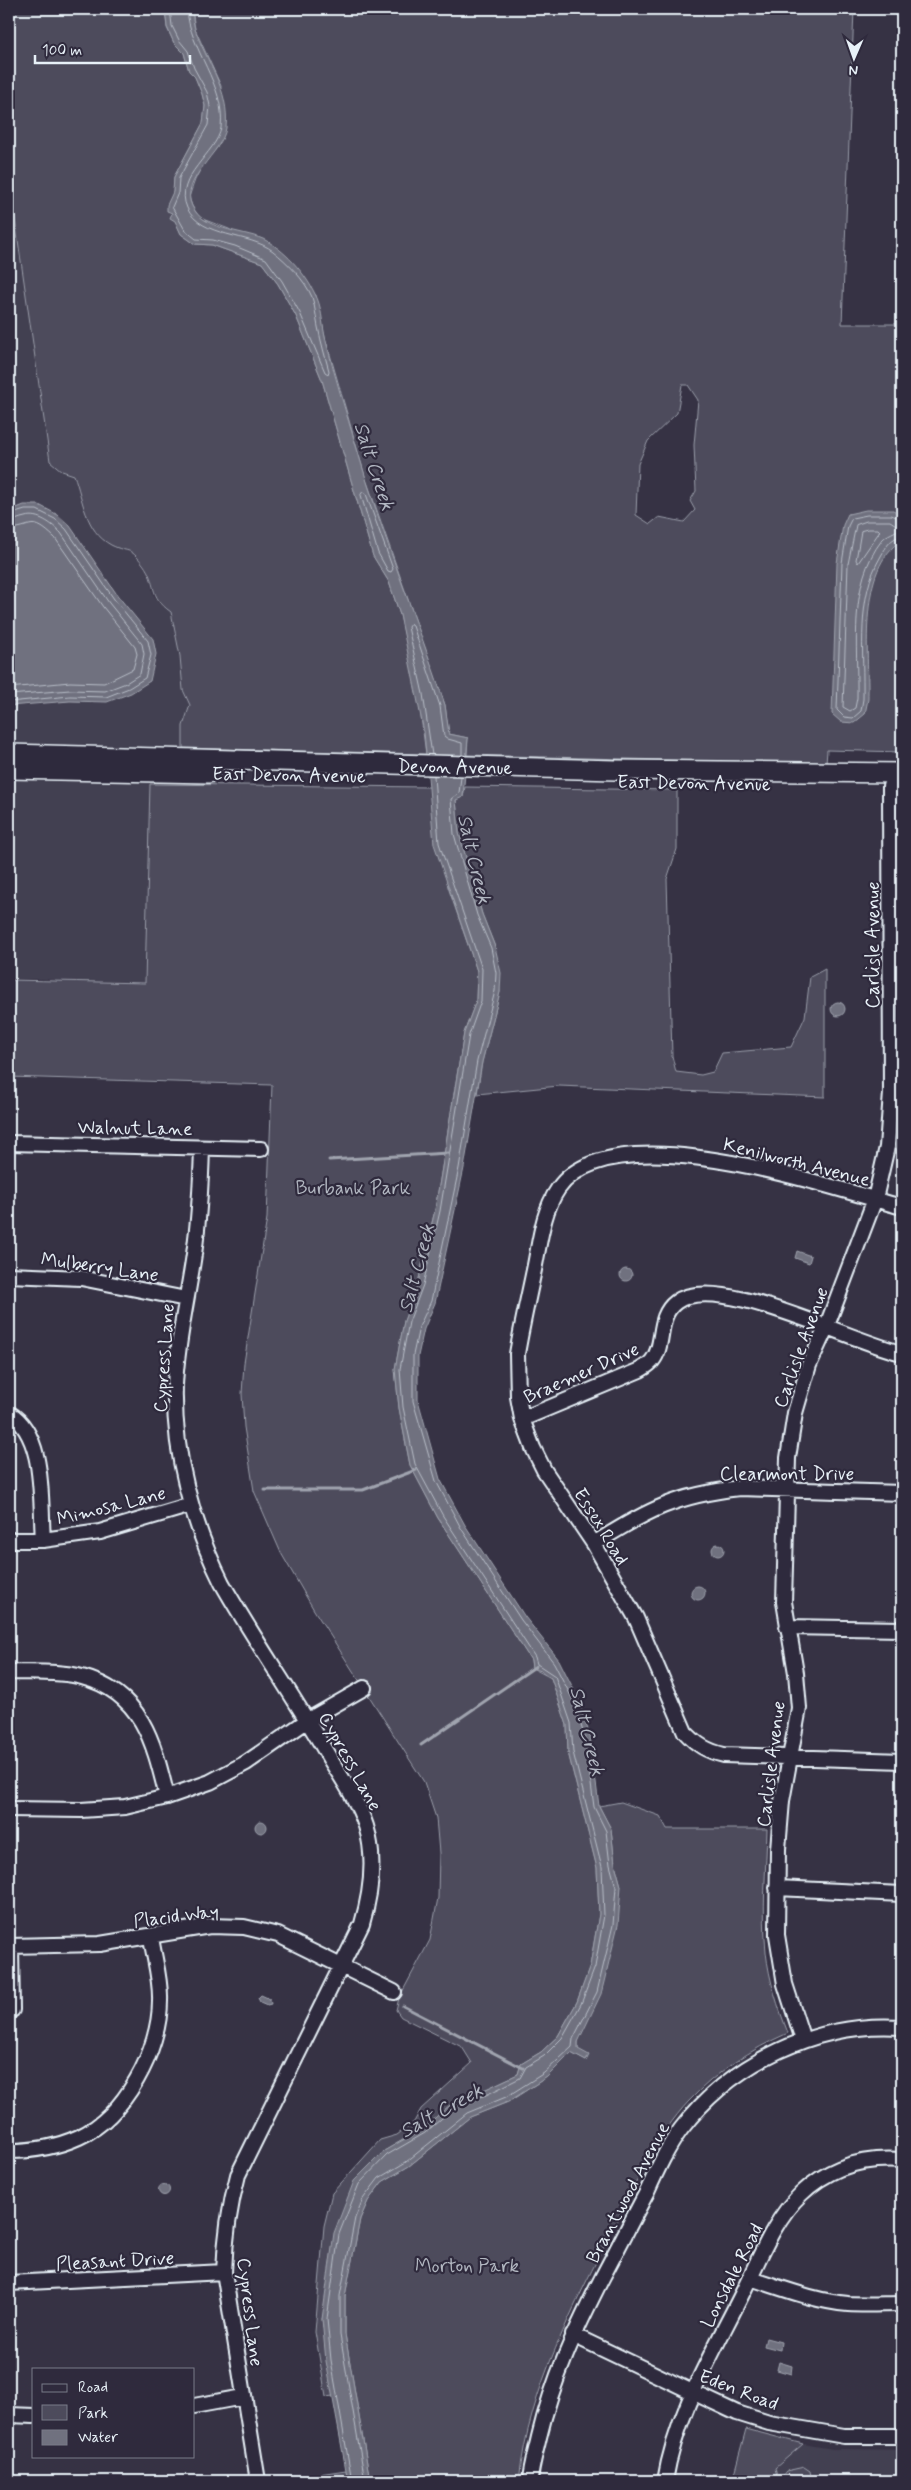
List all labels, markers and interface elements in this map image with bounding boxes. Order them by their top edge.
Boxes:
scale bar [35,32,190,64]
north arrow [828,32,878,82]
text: 100 m [42,41,82,61]
text: N [849,61,859,79]
water label: Salt Creek [347,419,401,514]
street label: Devon Avenue [397,754,513,781]
street label: East Devon Avenue [212,762,366,789]
street label: East Devon Avenue [617,770,771,797]
water label: Salt Creek [450,812,497,907]
street label: Carlisle Avenue [861,882,886,1008]
street label: Walnut Lane [77,1115,193,1142]
street label: Kenilworth Avenue [720,1132,873,1193]
park label: Burbank Park [296,1176,411,1201]
water label: Salt Creek [393,1221,442,1316]
street label: Mulberry Lane [39,1247,160,1288]
street label: Carlisle Avenue [768,1284,835,1411]
street label: Cypress Lane [148,1303,181,1414]
street label: Braemer Drive [520,1337,643,1410]
street label: Clearmont Drive [720,1462,854,1487]
street label: Mimosa Lane [54,1481,169,1532]
street label: Essex Road [567,1483,634,1570]
water label: Salt Creek [562,1684,611,1779]
street label: Carlisle Avenue [751,1700,792,1829]
street label: Cypress Lane [312,1708,387,1816]
street label: Placid Way [132,1899,220,1934]
water label: Salt Creek [395,2077,488,2145]
street label: Brantwood Avenue [581,2118,676,2268]
street label: Lonsdale Road [695,2219,769,2332]
street label: Pleasant Drive [55,2246,175,2277]
park label: Morton Park [415,2254,520,2279]
street label: Cypress Lane [230,2256,269,2368]
street label: Eden Road [695,2364,782,2417]
legend [32,2368,195,2458]
text: Road [78,2378,108,2398]
text: Park [78,2404,108,2424]
text: Water [78,2428,118,2448]

